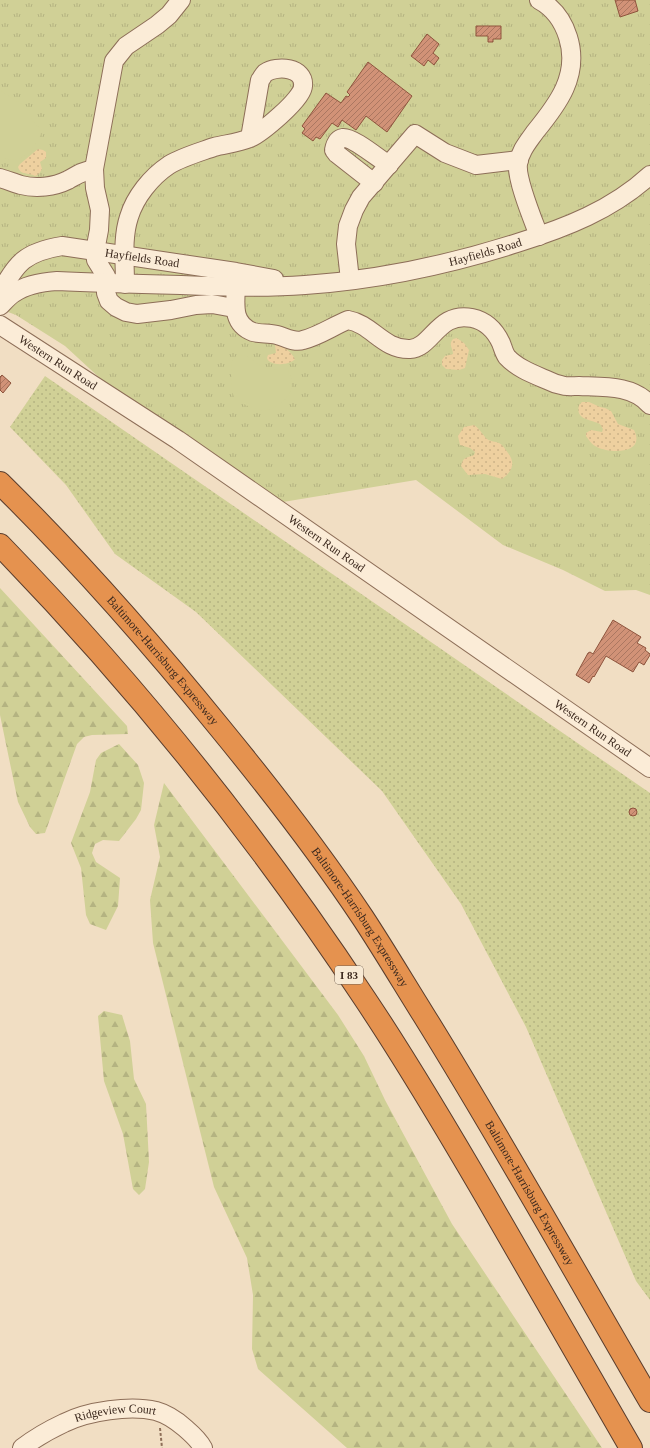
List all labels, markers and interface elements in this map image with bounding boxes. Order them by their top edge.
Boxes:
street label: Hayfields Road [447,235,523,269]
street label: Hayfields Road [104,246,180,270]
street label: Western Run Road [16,332,100,393]
street label: Western Run Road [286,512,368,575]
street label: Baltimore-Harrisburg Expressway [104,593,222,728]
street label: Western Run Road [552,697,634,760]
street label: Baltimore-Harrisburg Expressway [309,844,412,989]
road number: I 83 [335,966,363,984]
street label: Baltimore-Harrisburg Expressway [482,1118,577,1268]
street label: Ridgeview Court [73,1402,158,1425]

